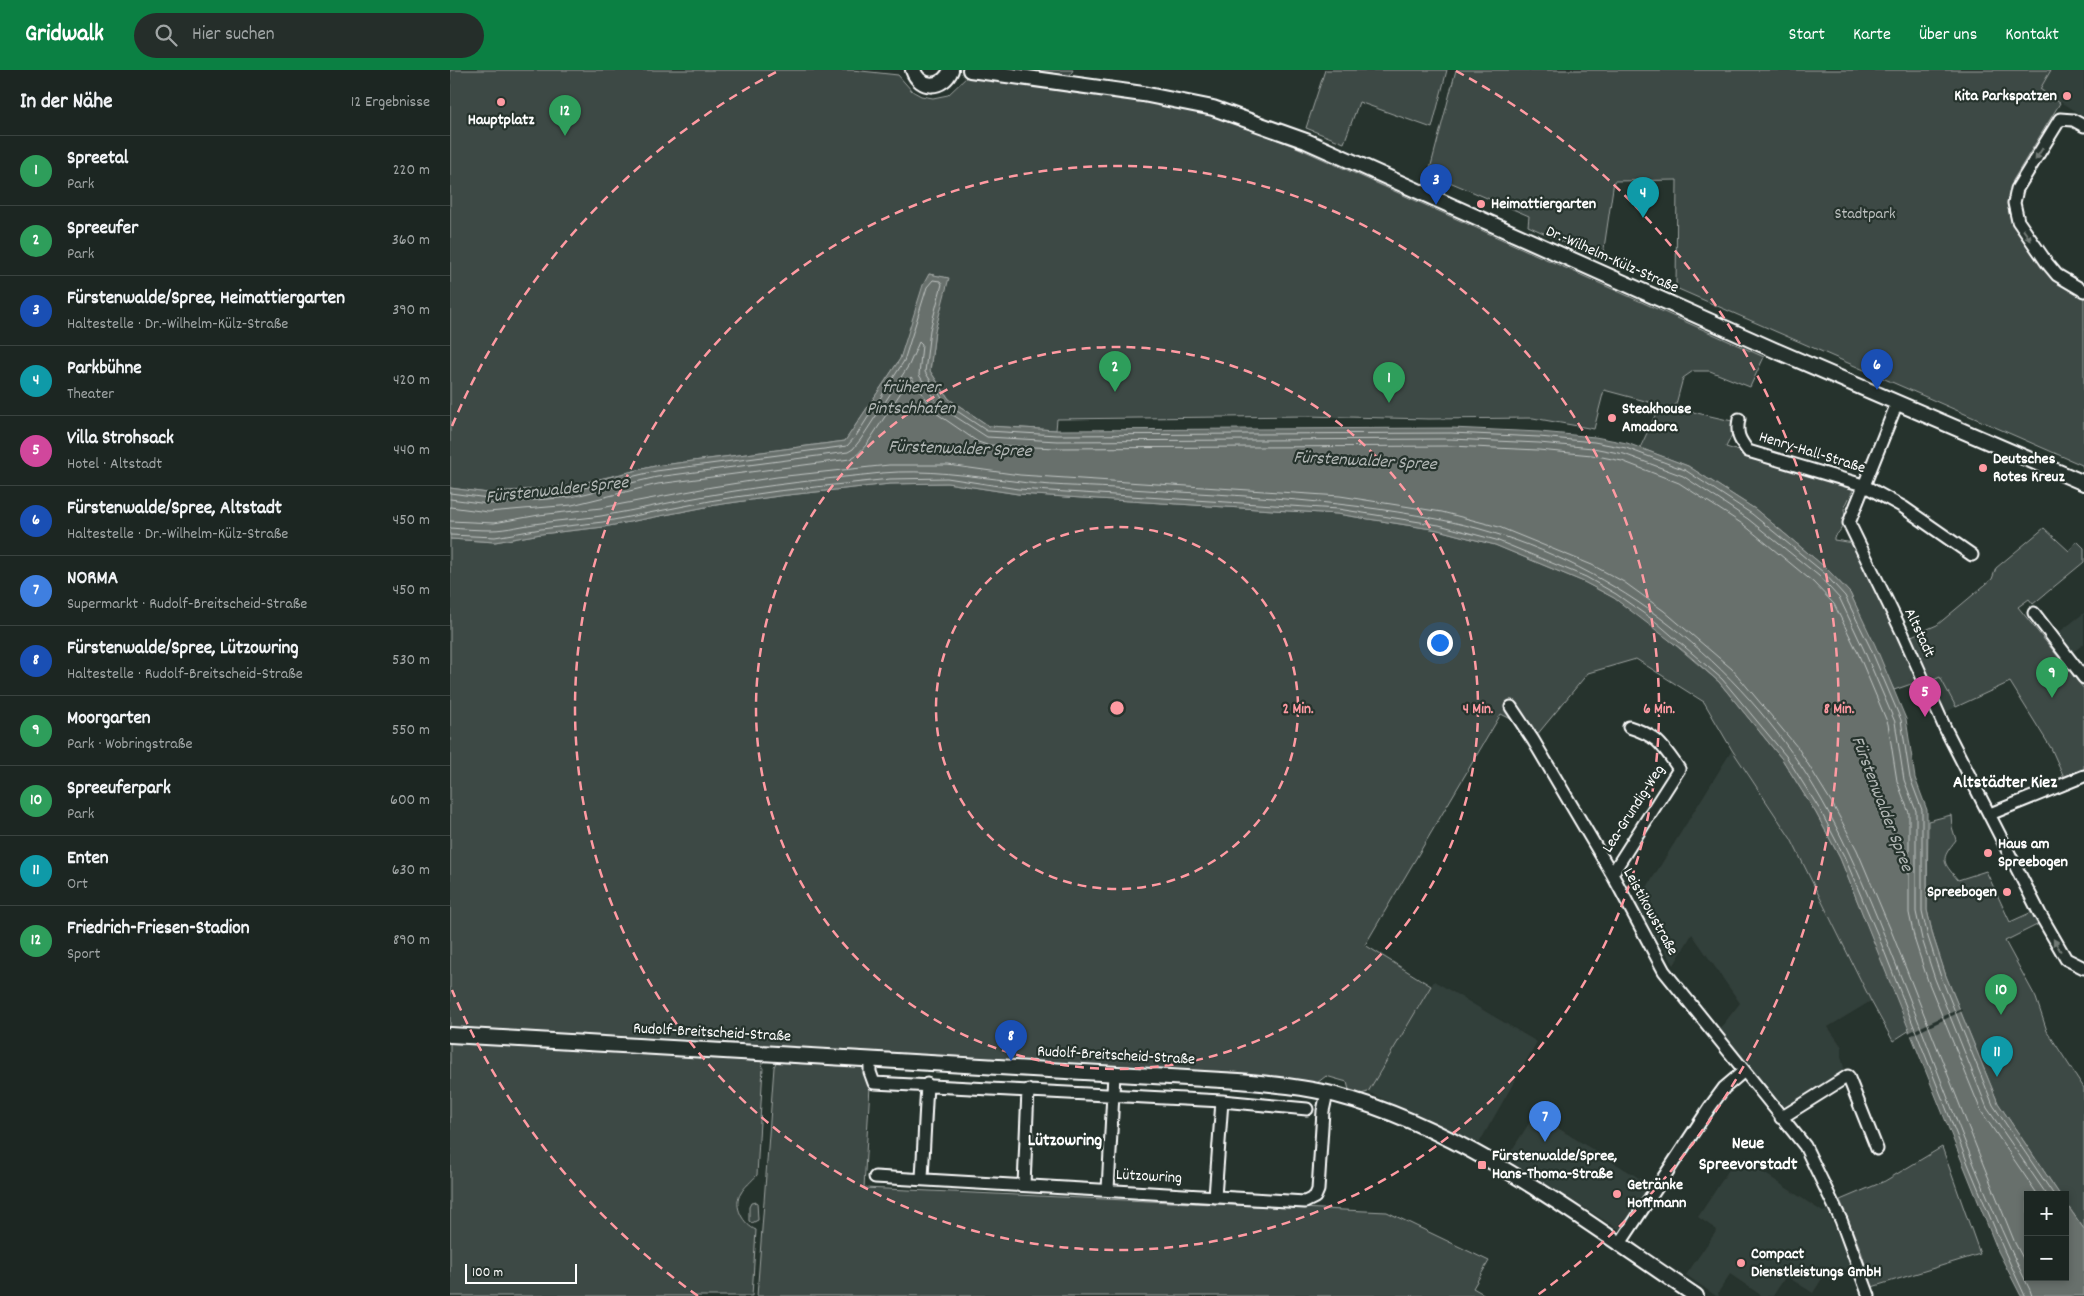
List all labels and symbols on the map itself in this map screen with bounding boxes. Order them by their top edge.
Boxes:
place label: Kita Parkspatzen [1954,85,2057,108]
marker: Kita Parkspatzen [2061,90,2073,102]
pin: 12 [549,95,581,136]
marker: Hauptplatz [495,96,507,108]
place label: Hauptplatz [468,109,535,132]
one-way arrow [2034,147,2043,161]
pin: 3 [1420,164,1452,205]
pin: 4 [1627,177,1659,218]
place label: Heimattiergarten [1491,193,1596,216]
marker: Heimattiergarten [1475,198,1487,210]
park label: Stadtpark [1834,203,1896,226]
street label: Dr.-Wilhelm-Külz-Straße [1542,220,1682,300]
one-way arrow [2022,228,2032,241]
pin: 6 [1861,349,1893,390]
pin: 2 [1099,351,1131,392]
pin: 1 [1373,362,1405,403]
water label: früherer Pintschhafen [867,376,956,422]
place label: Steakhouse Amadora [1622,398,1691,439]
marker: Steakhouse Amadora [1606,412,1618,424]
street label: Henry-Hall-Straße [1756,426,1868,480]
water label: Fürstenwalder Spree [888,435,1033,465]
water label: Fürstenwalder Spree [1293,446,1438,478]
place label: Deutsches Rotes Kreuz [1993,448,2066,489]
marker: Deutsches Rotes Kreuz [1977,462,1989,474]
water label: Fürstenwalder Spree [485,471,631,511]
street label: Altstadt [1898,605,1940,662]
your location [1427,630,1453,656]
pin: 9 [2036,657,2068,698]
pin: 5 [1909,676,1941,717]
centre of rings [1108,699,1126,717]
text: 2 Min. [1283,699,1314,721]
text: 4 Min. [1463,699,1494,721]
text: 6 Min. [1643,699,1675,721]
text: 8 Min. [1824,699,1855,721]
water label: Fürstenwalder Spree [1844,733,1919,876]
street label: Lea-Grundig-Weg [1597,760,1671,858]
district label: Altstädter Kiez [1953,771,2057,796]
place label: Haus am Spreebogen [1998,833,2068,874]
marker: Haus am Spreebogen [1982,847,1994,859]
street label: Leistikowstraße [1616,864,1684,960]
place label: Spreebogen [1927,881,1997,904]
marker: Spreebogen [2001,886,2013,898]
one-way arrow [2053,939,2062,952]
pin: 10 [1985,974,2017,1015]
street label: Rudolf-Breitscheid-Straße [632,1017,792,1049]
pin: 8 [995,1020,1027,1061]
pin: 11 [1981,1036,2013,1077]
street label: Rudolf-Breitscheid-Straße [1036,1040,1196,1072]
pin: 7 [1529,1101,1561,1142]
district label: Lützowring [1028,1129,1102,1154]
district label: Neue Spreevorstadt [1699,1132,1798,1178]
place label: Fürstenwalde/Spree, Hans-Thoma-Straße [1492,1145,1617,1186]
marker: Fürstenwalde/Spree, Hans-Thoma-Straße [1476,1159,1488,1171]
street label: Lützowring [1115,1164,1183,1190]
place label: Getränke Hoffmann [1627,1174,1686,1215]
marker: Getränke Hoffmann [1611,1188,1623,1200]
place label: Compact Dienstleistungs GmbH [1751,1243,1882,1284]
marker: Compact Dienstleistungs GmbH [1735,1257,1747,1269]
scale bar [465,1261,578,1284]

